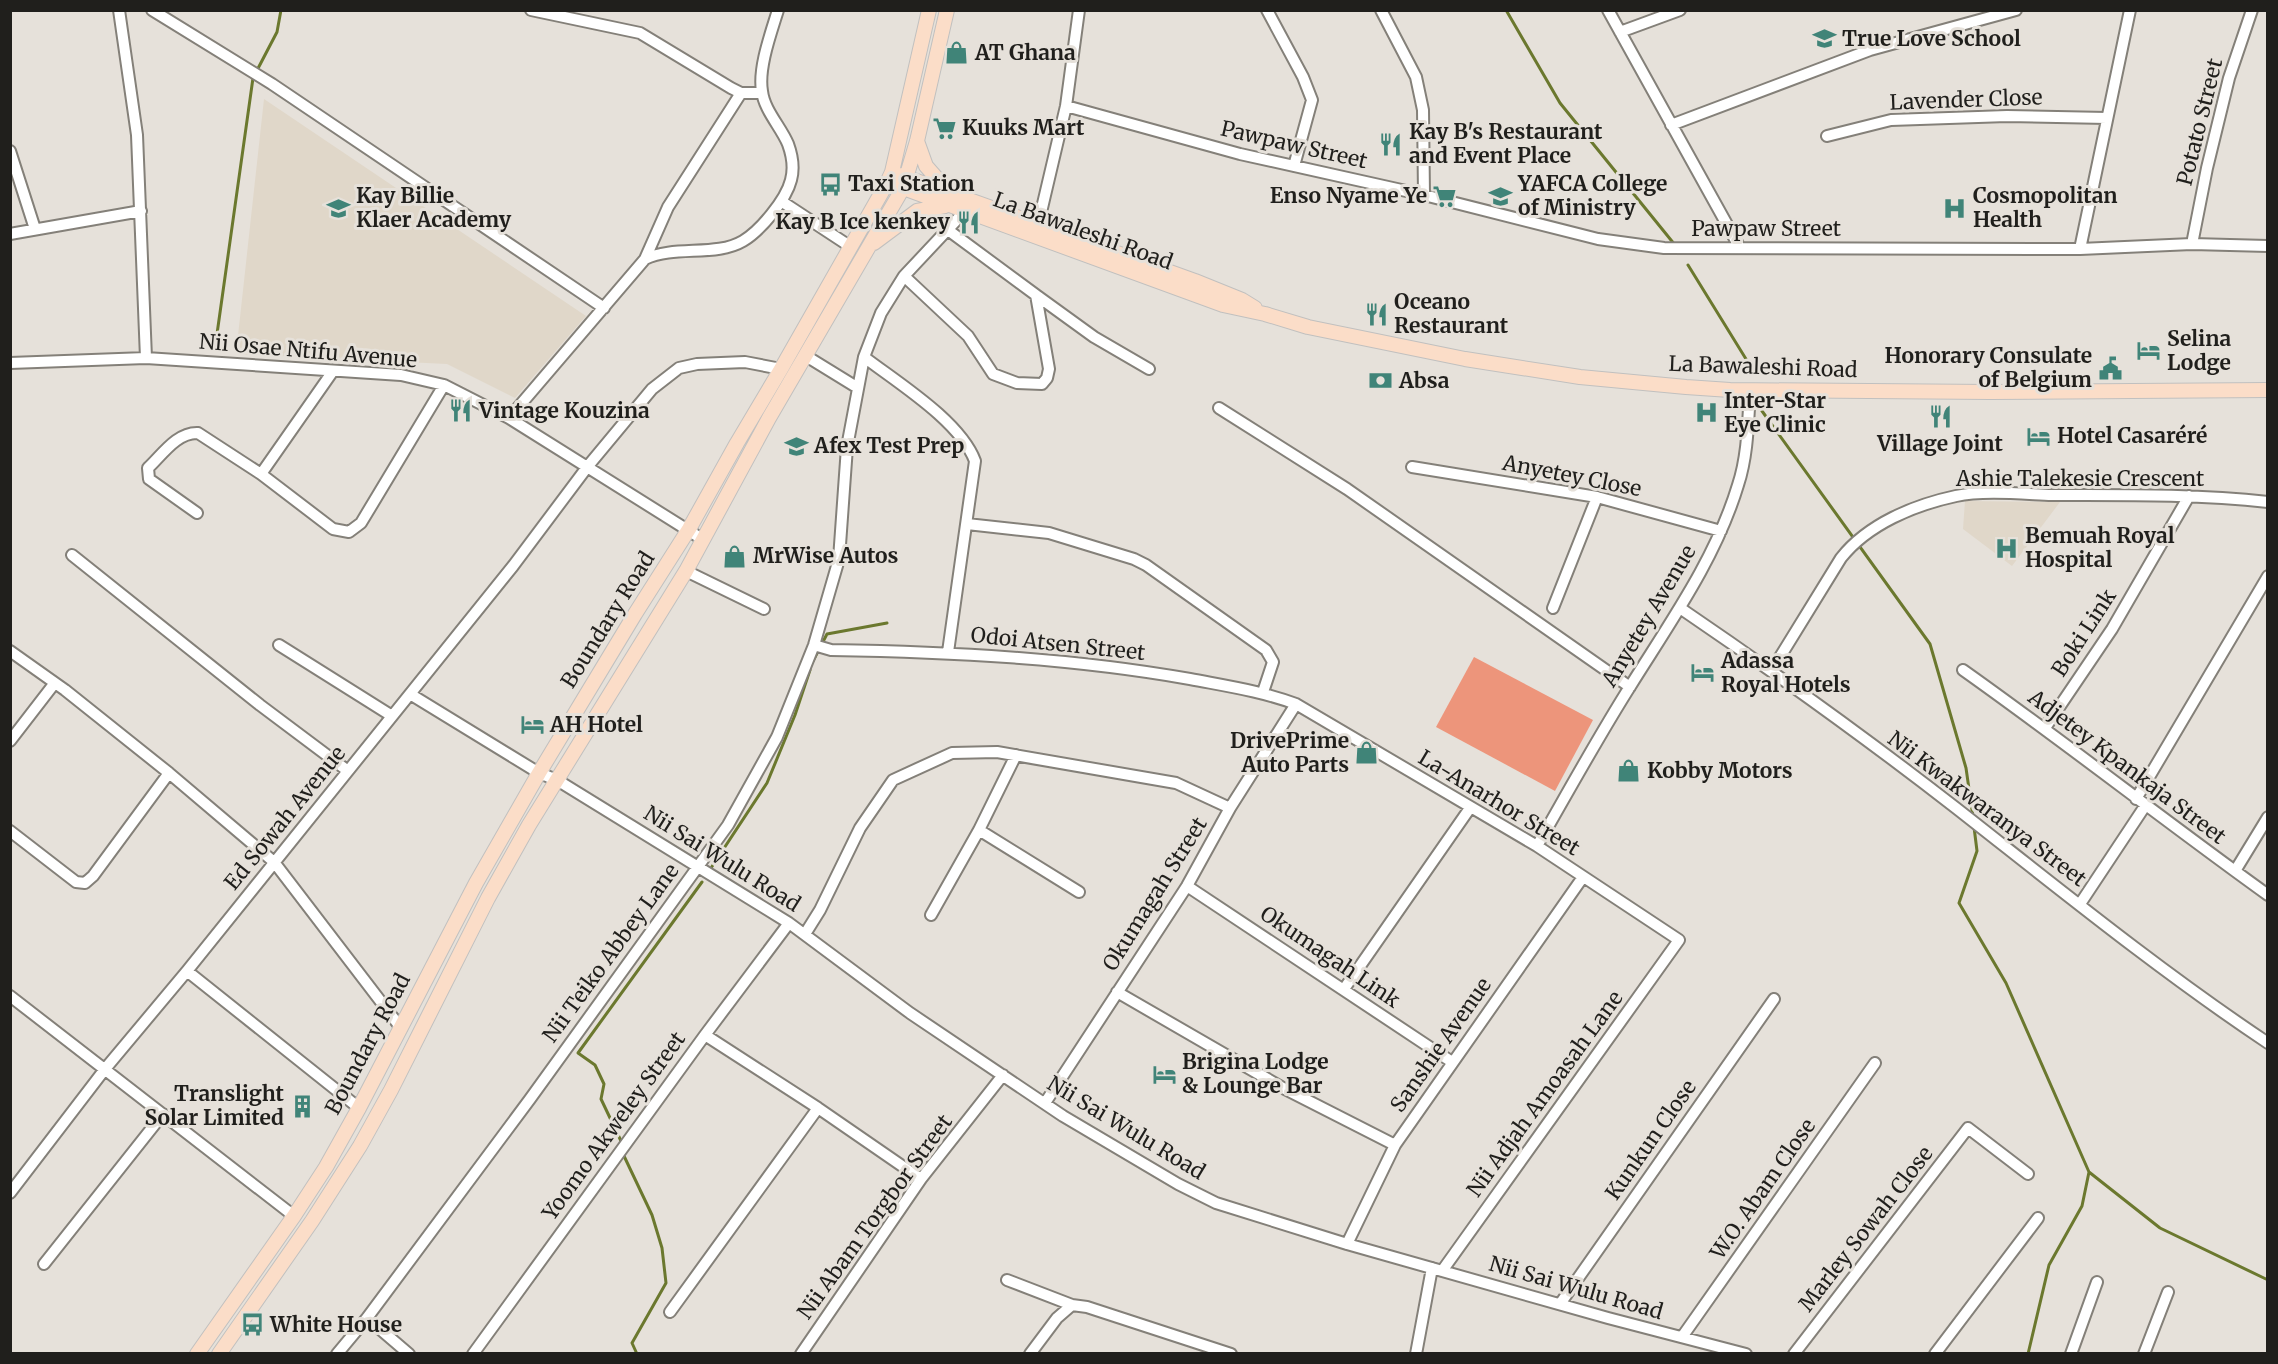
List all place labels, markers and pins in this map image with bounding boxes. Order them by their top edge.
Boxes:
place label: True Love School [1842,25,2021,52]
school or university icon: True Love School [1811,26,1837,52]
place label: AT Ghana [974,39,1076,66]
shop icon: AT Ghana [944,40,970,66]
place label: Kuuks Mart [962,114,1085,141]
supermarket icon: Kuuks Mart [931,115,957,141]
place label: Kay B's Restaurant and Event Place [1409,118,1603,169]
restaurant icon: Kay B's Restaurant and Event Place [1378,131,1404,157]
place label: Taxi Station [848,170,975,197]
place label: YAFCA College of Ministry [1517,170,1667,221]
bus stop icon: Taxi Station [817,171,843,197]
place label: Kay Billie Klaer Academy [356,182,512,233]
place label: Enso Nyame Ye [1270,182,1427,209]
place label: Cosmopolitan Health [1973,182,2118,233]
supermarket icon: Enso Nyame Ye [1432,183,1458,209]
school or university icon: YAFCA College of Ministry [1487,183,1513,209]
school or university icon: Kay Billie Klaer Academy [325,195,351,221]
hospital icon: Cosmopolitan Health [1942,195,1968,221]
place label: Kay B Ice kenkey [775,208,951,235]
restaurant icon: Kay B Ice kenkey [955,209,981,235]
place label: Oceano Restaurant [1394,288,1509,339]
restaurant icon: Oceano Restaurant [1363,301,1389,327]
place label: Selina Lodge [2167,325,2231,376]
hotel icon: Selina Lodge [2136,338,2162,364]
place label: Honorary Consulate of Belgium [1885,342,2092,393]
public building icon: Honorary Consulate of Belgium [2097,355,2123,381]
place label: Absa [1398,367,1450,394]
bank icon: Absa [1368,368,1394,394]
place label: Inter-Star Eye Clinic [1724,387,1826,438]
place label: Vintage Kouzina [478,397,650,424]
restaurant icon: Vintage Kouzina [448,398,474,424]
hospital icon: Inter-Star Eye Clinic [1693,400,1719,426]
restaurant icon: Village Joint [1927,403,1953,429]
place label: Hotel Casaréré [2057,422,2207,449]
hotel icon: Hotel Casaréré [2026,423,2052,449]
place label: Village Joint [1876,430,2003,457]
place label: Afex Test Prep [813,432,964,459]
school or university icon: Afex Test Prep [783,433,809,459]
place label: Bemuah Royal Hospital [2025,522,2175,573]
hospital icon: Bemuah Royal Hospital [1994,535,2020,561]
place label: MrWise Autos [753,542,899,569]
shop icon: MrWise Autos [722,543,748,569]
place label: Adassa Royal Hotels [1720,647,1851,698]
hotel icon: Adassa Royal Hotels [1690,660,1716,686]
place label: AH Hotel [549,711,643,738]
hotel icon: AH Hotel [519,712,545,738]
place label: DrivePrime Auto Parts [1230,727,1349,778]
shop icon: DrivePrime Auto Parts [1354,740,1380,766]
place label: Kobby Motors [1647,757,1793,784]
shop icon: Kobby Motors [1616,758,1642,784]
place label: Brigina Lodge & Lounge Bar [1182,1048,1329,1099]
hotel icon: Brigina Lodge & Lounge Bar [1151,1061,1177,1087]
place label: Translight Solar Limited [144,1080,285,1131]
building icon: Translight Solar Limited [289,1093,315,1119]
place label: White House [269,1311,402,1338]
bus stop icon: White House [239,1312,265,1338]

